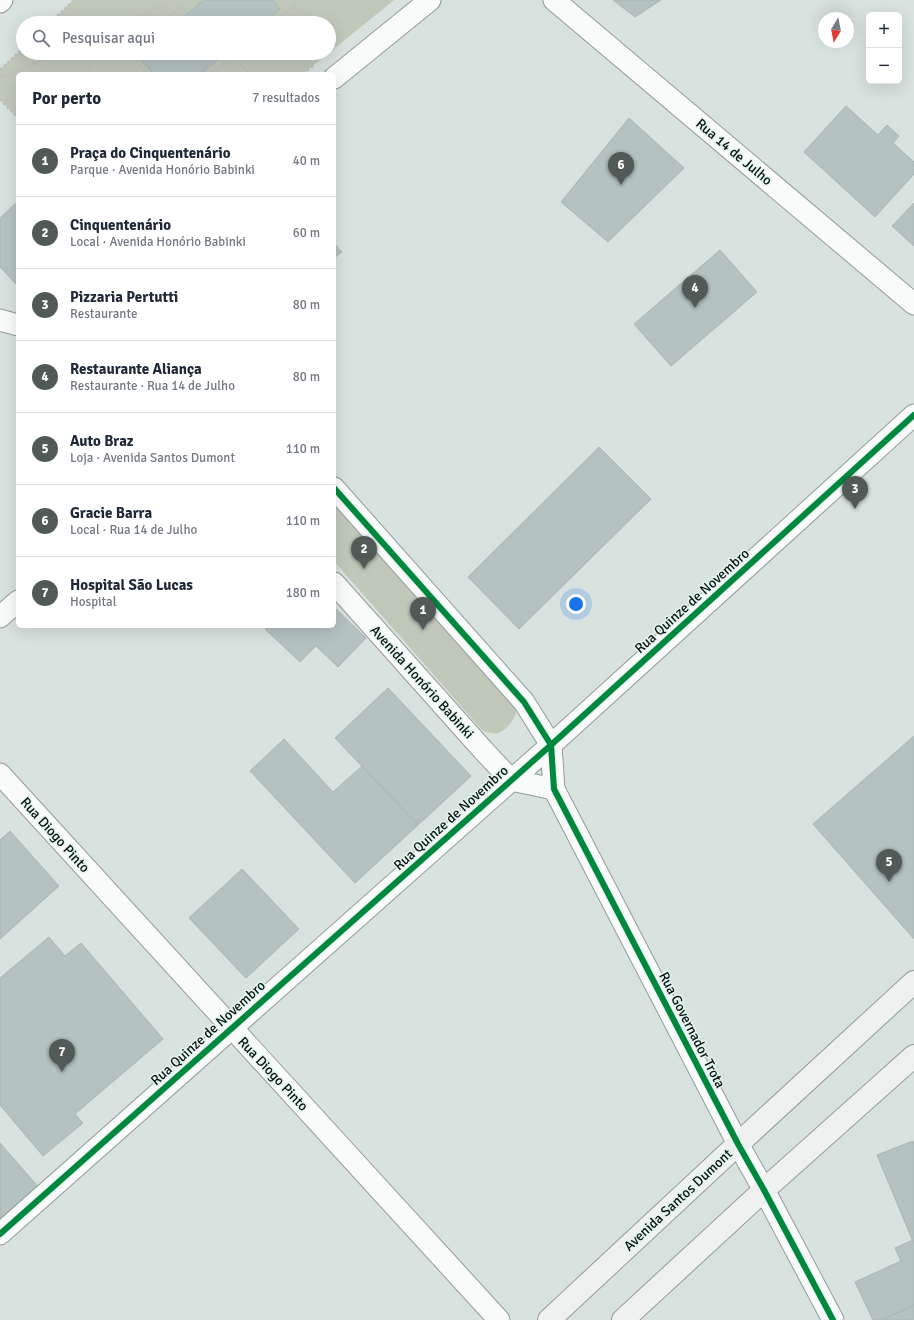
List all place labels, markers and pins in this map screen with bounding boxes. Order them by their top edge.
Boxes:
pin: 6 [608,152,634,185]
pin: 4 [682,275,708,308]
pin: 3 [842,476,868,509]
pin: 2 [351,536,377,569]
pin: 1 [410,597,436,630]
pin: 5 [876,849,902,882]
pin: 7 [49,1039,75,1072]

